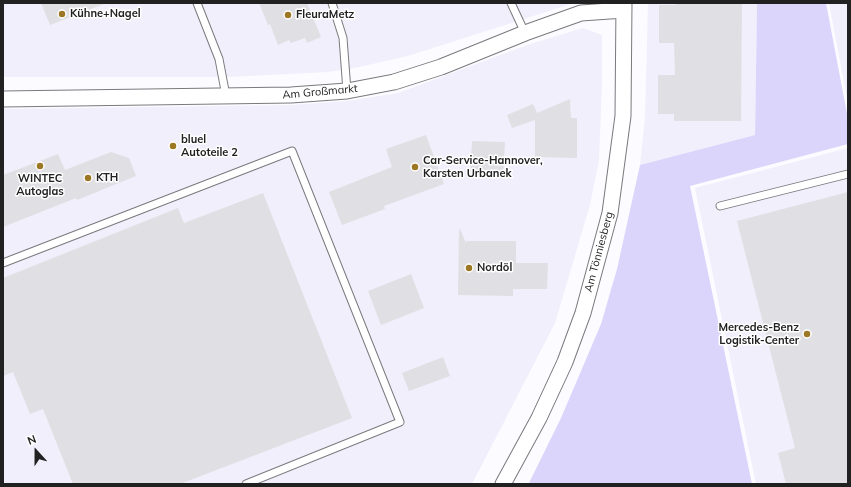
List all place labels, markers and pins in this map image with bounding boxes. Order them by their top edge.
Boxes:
place label: Kühne+Nagel [70,7,141,21]
place label: FleuraMetz [296,8,354,22]
marker: Kühne+Nagel [57,9,67,19]
marker: FleuraMetz [283,10,293,20]
place label: bluel Autoteile 2 [181,133,238,159]
marker: bluel Autoteile 2 [168,141,178,151]
place label: Car-Service-Hannover, Karsten Urbanek [423,154,543,180]
marker: WINTEC Autoglas [35,161,45,171]
marker: Car-Service-Hannover, Karsten Urbanek [410,162,420,172]
place label: KTH [96,171,118,185]
place label: WINTEC Autoglas [16,172,64,198]
marker: KTH [83,173,93,183]
place label: Nordöl [477,261,512,275]
marker: Nordöl [464,263,474,273]
place label: Mercedes-Benz Logistik-Center [718,321,799,347]
marker: Mercedes-Benz Logistik-Center [802,329,812,339]

